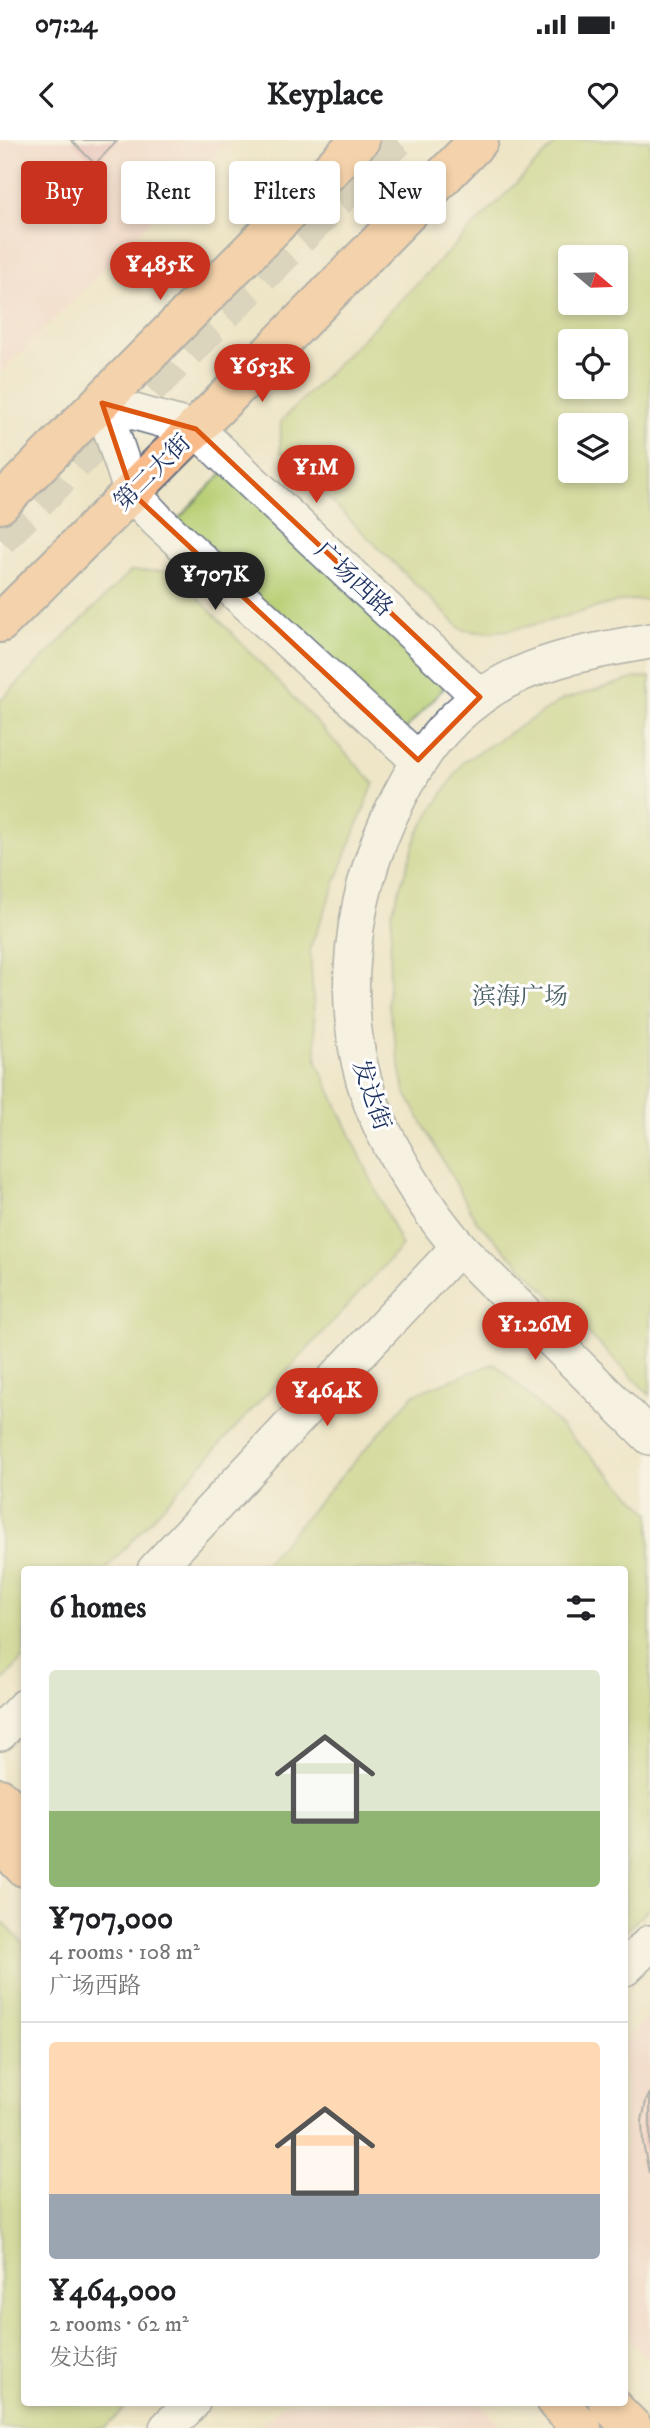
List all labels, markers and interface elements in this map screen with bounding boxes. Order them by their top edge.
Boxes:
text: 07:24 [35,8,97,41]
text: Keyplace [267,75,383,115]
icon: back [28,76,66,114]
icon: heart [584,76,622,114]
chip: Buy [21,161,107,224]
chip: Rent [121,161,215,224]
chip: Filters [229,161,340,224]
chip: New [354,161,446,224]
pin: ¥485K [111,242,209,302]
north arrow [558,245,628,315]
map controls [558,245,628,483]
text: ¥485K [126,250,194,279]
button: locate [558,329,628,399]
pin: ¥653K [213,344,311,404]
text: ¥653K [230,352,294,381]
button: layers [558,413,628,483]
street label: 第二大街 [108,428,197,517]
pin: ¥1M [282,446,350,505]
text: ¥1M [294,453,338,482]
street label: 广场西路 [308,536,399,623]
pin: ¥707K [166,552,264,612]
text: ¥707K [181,560,249,589]
park label: 滨海广场 [472,982,568,1012]
street label: 发达街 [345,1056,397,1134]
pin: ¥1.26M [478,1302,592,1362]
text: ¥1.26M [498,1310,572,1339]
pin: ¥464K [278,1368,376,1428]
text: ¥464K [292,1376,362,1405]
icon: filters [562,1589,600,1627]
text: 6 homes [49,1590,146,1627]
icon: home [262,1716,388,1842]
text: ¥707,000 [49,1901,173,1938]
text: 4 rooms · 108 m² [49,1938,200,1967]
text: 广场西路 [49,1972,141,2001]
icon: home [262,2088,388,2214]
text: ¥464,000 [49,2273,177,2310]
text: 2 rooms · 62 m² [49,2310,189,2339]
text: 发达街 [49,2344,118,2373]

